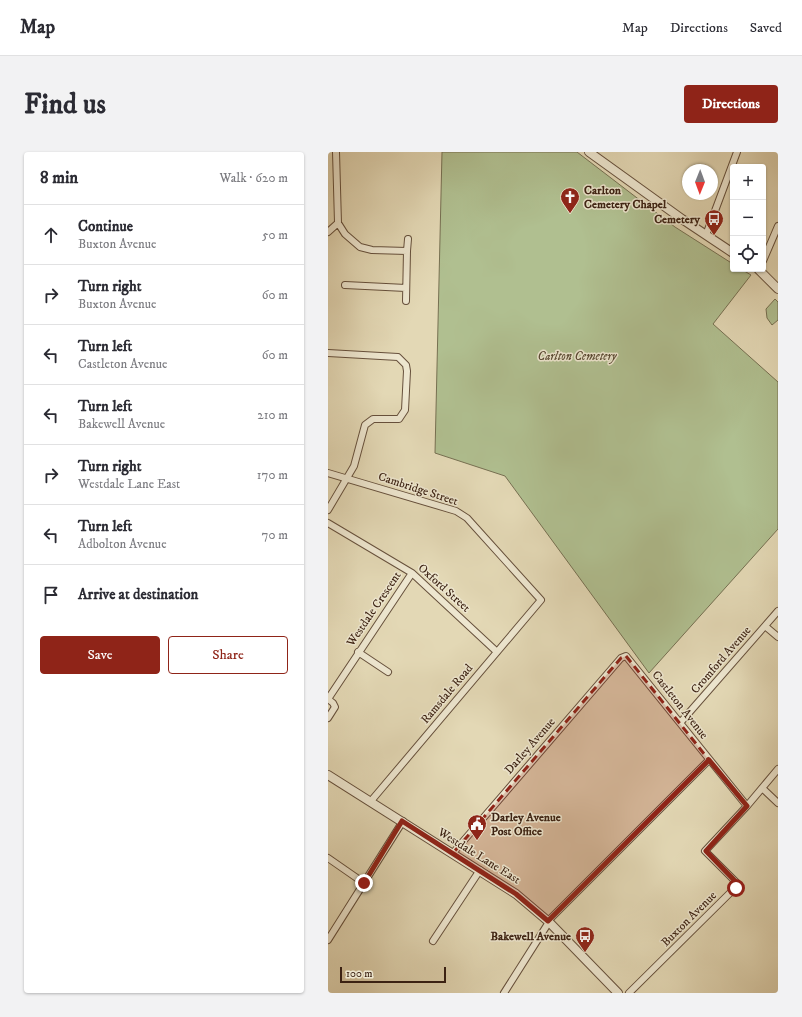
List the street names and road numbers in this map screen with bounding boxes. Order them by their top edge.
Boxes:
street label: Cambridge Street [376,469,460,509]
street label: Oxford Street [415,561,473,616]
street label: Westdale Crescent [343,569,405,650]
street label: Cromford Avenue [688,623,754,697]
street label: Ramsdale Road [418,661,476,727]
street label: Castleton Avenue [649,668,711,742]
street label: Darley Avenue [501,715,559,777]
street label: Westdale Lane East [434,824,523,887]
street label: Buxton Avenue [658,888,720,950]

